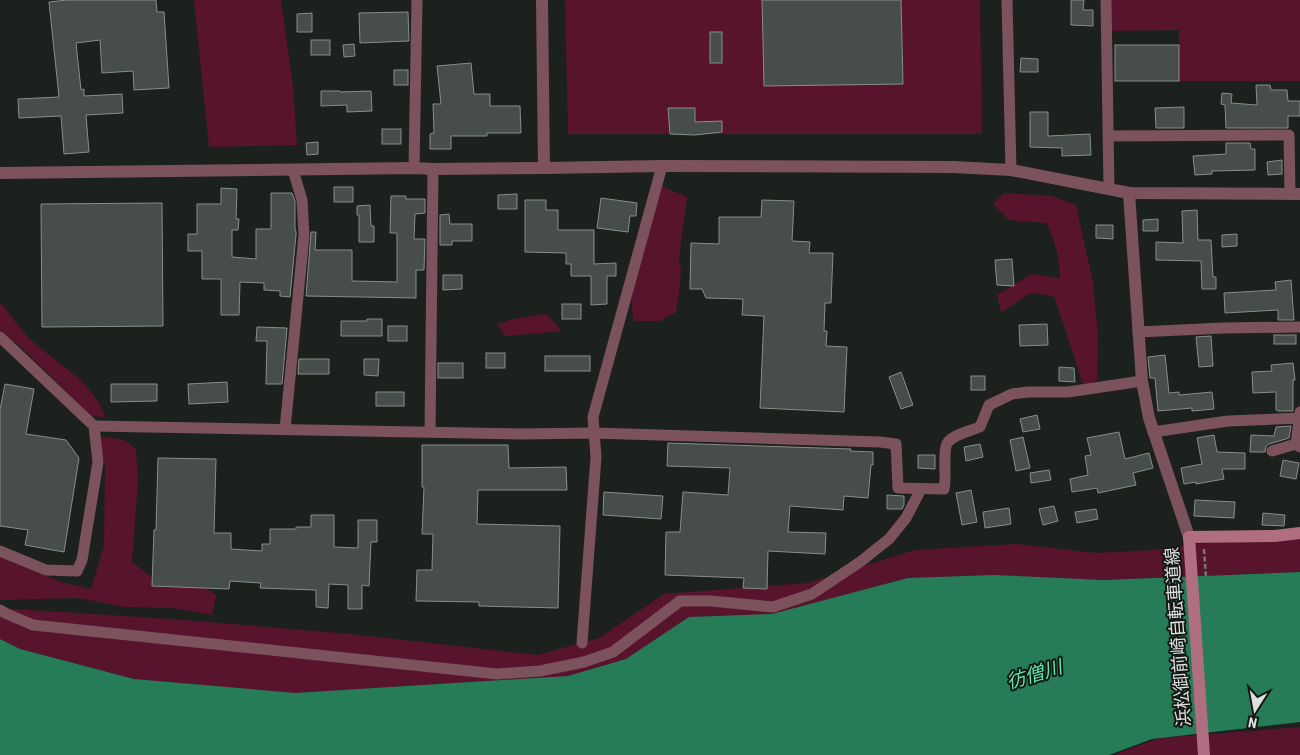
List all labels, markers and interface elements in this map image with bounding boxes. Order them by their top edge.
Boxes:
street label: 浜松御前崎自転車道線 [1161,547,1194,728]
water label: 彷僧川 [1004,655,1067,694]
north arrow [1230,685,1280,735]
text: N [1247,714,1258,731]

